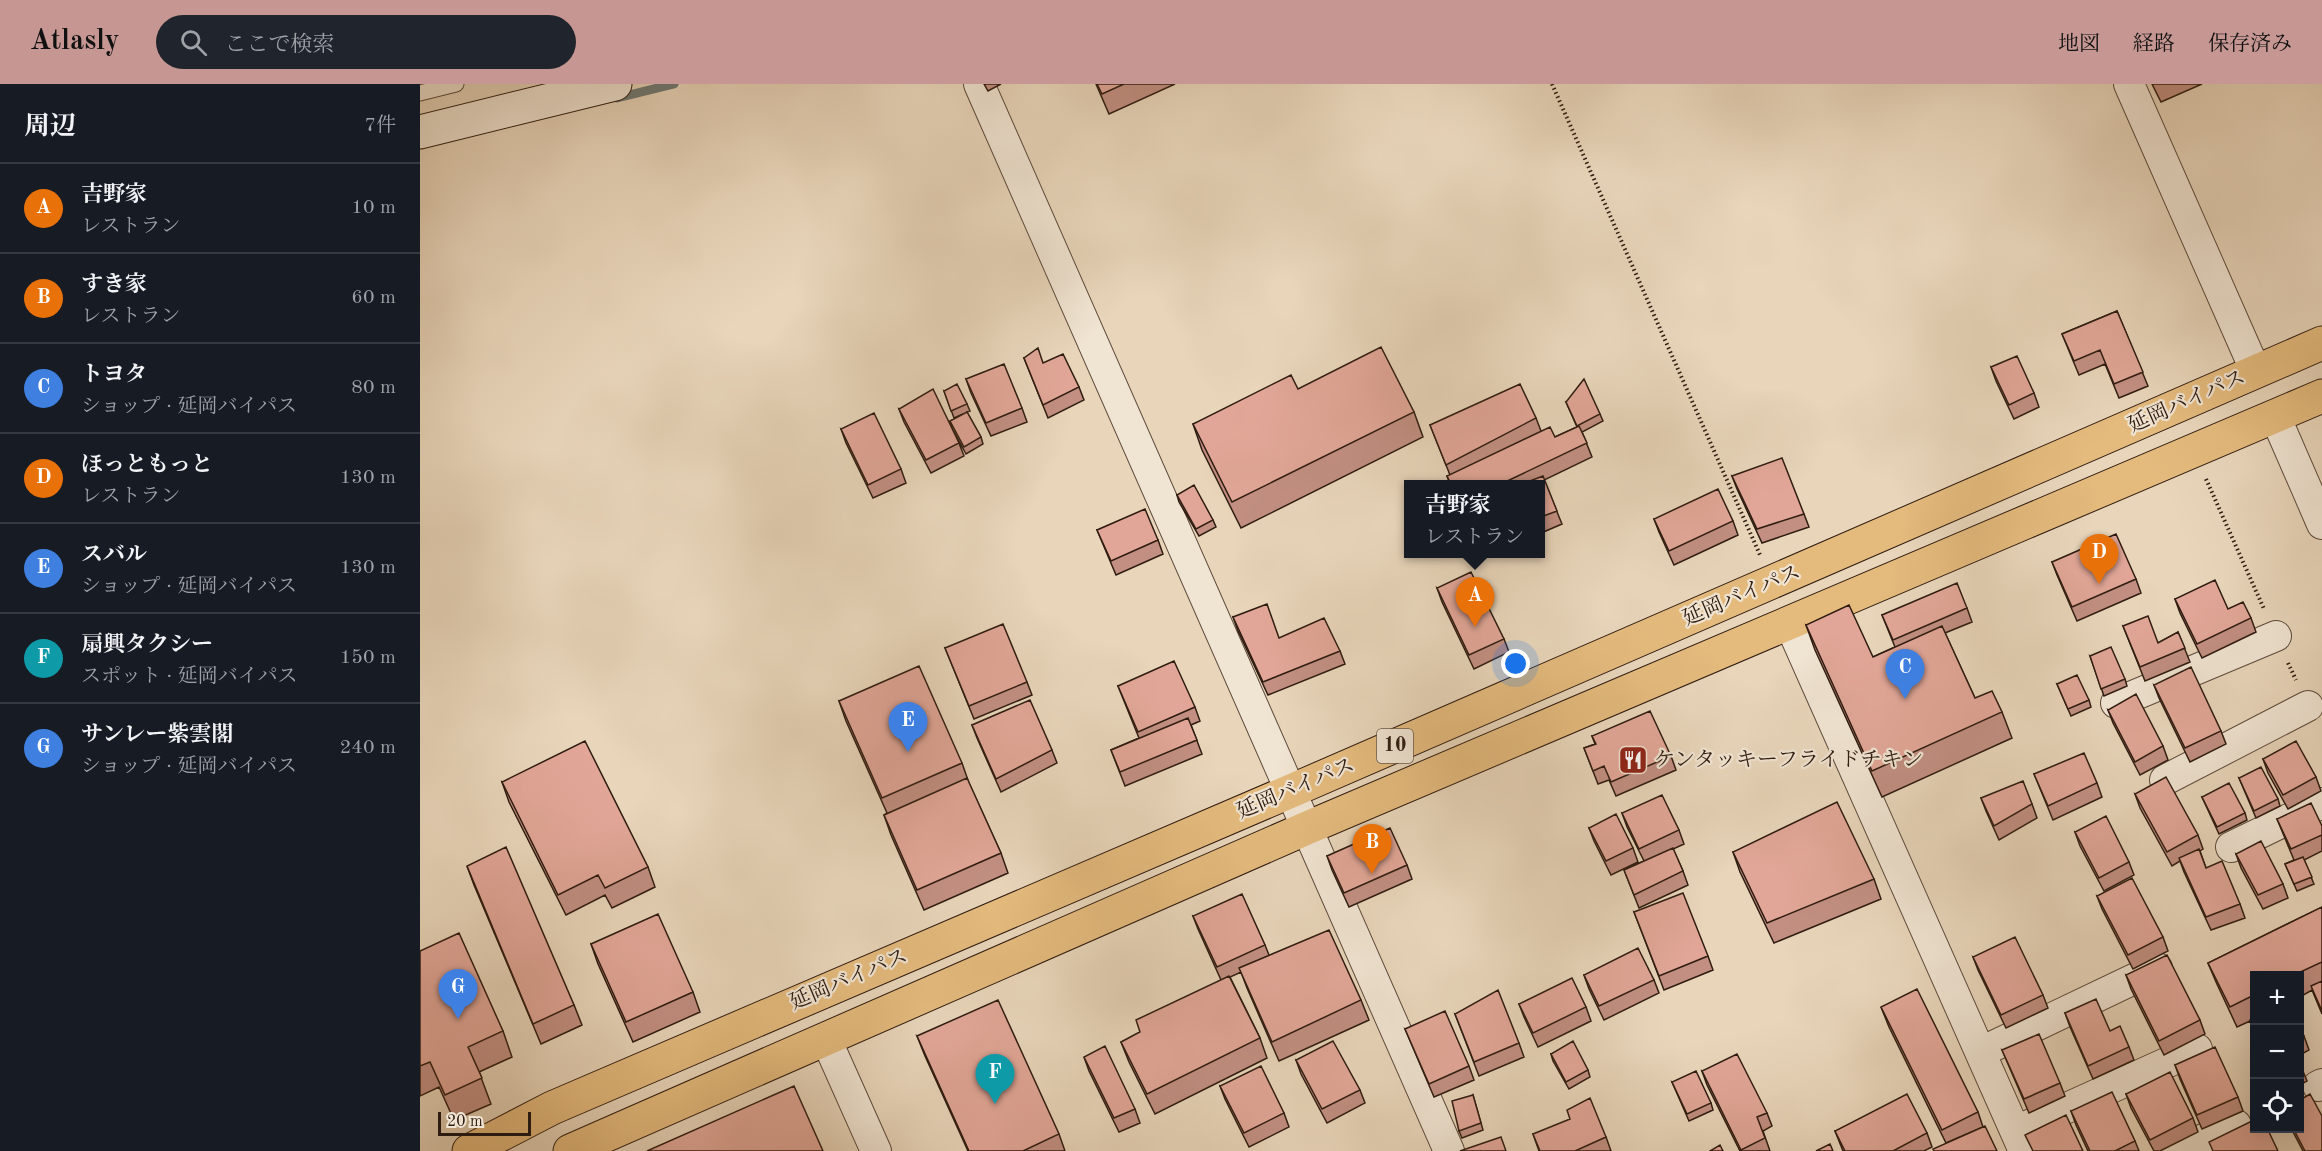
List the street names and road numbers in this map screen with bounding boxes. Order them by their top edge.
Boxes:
street label: 延岡バイパス [2125,365,2249,437]
street label: 延岡バイパス [1679,560,1804,630]
road number: 10 [1377,729,1413,763]
street label: 延岡バイパス [1233,753,1358,823]
street label: 延岡バイパス [786,944,911,1014]

